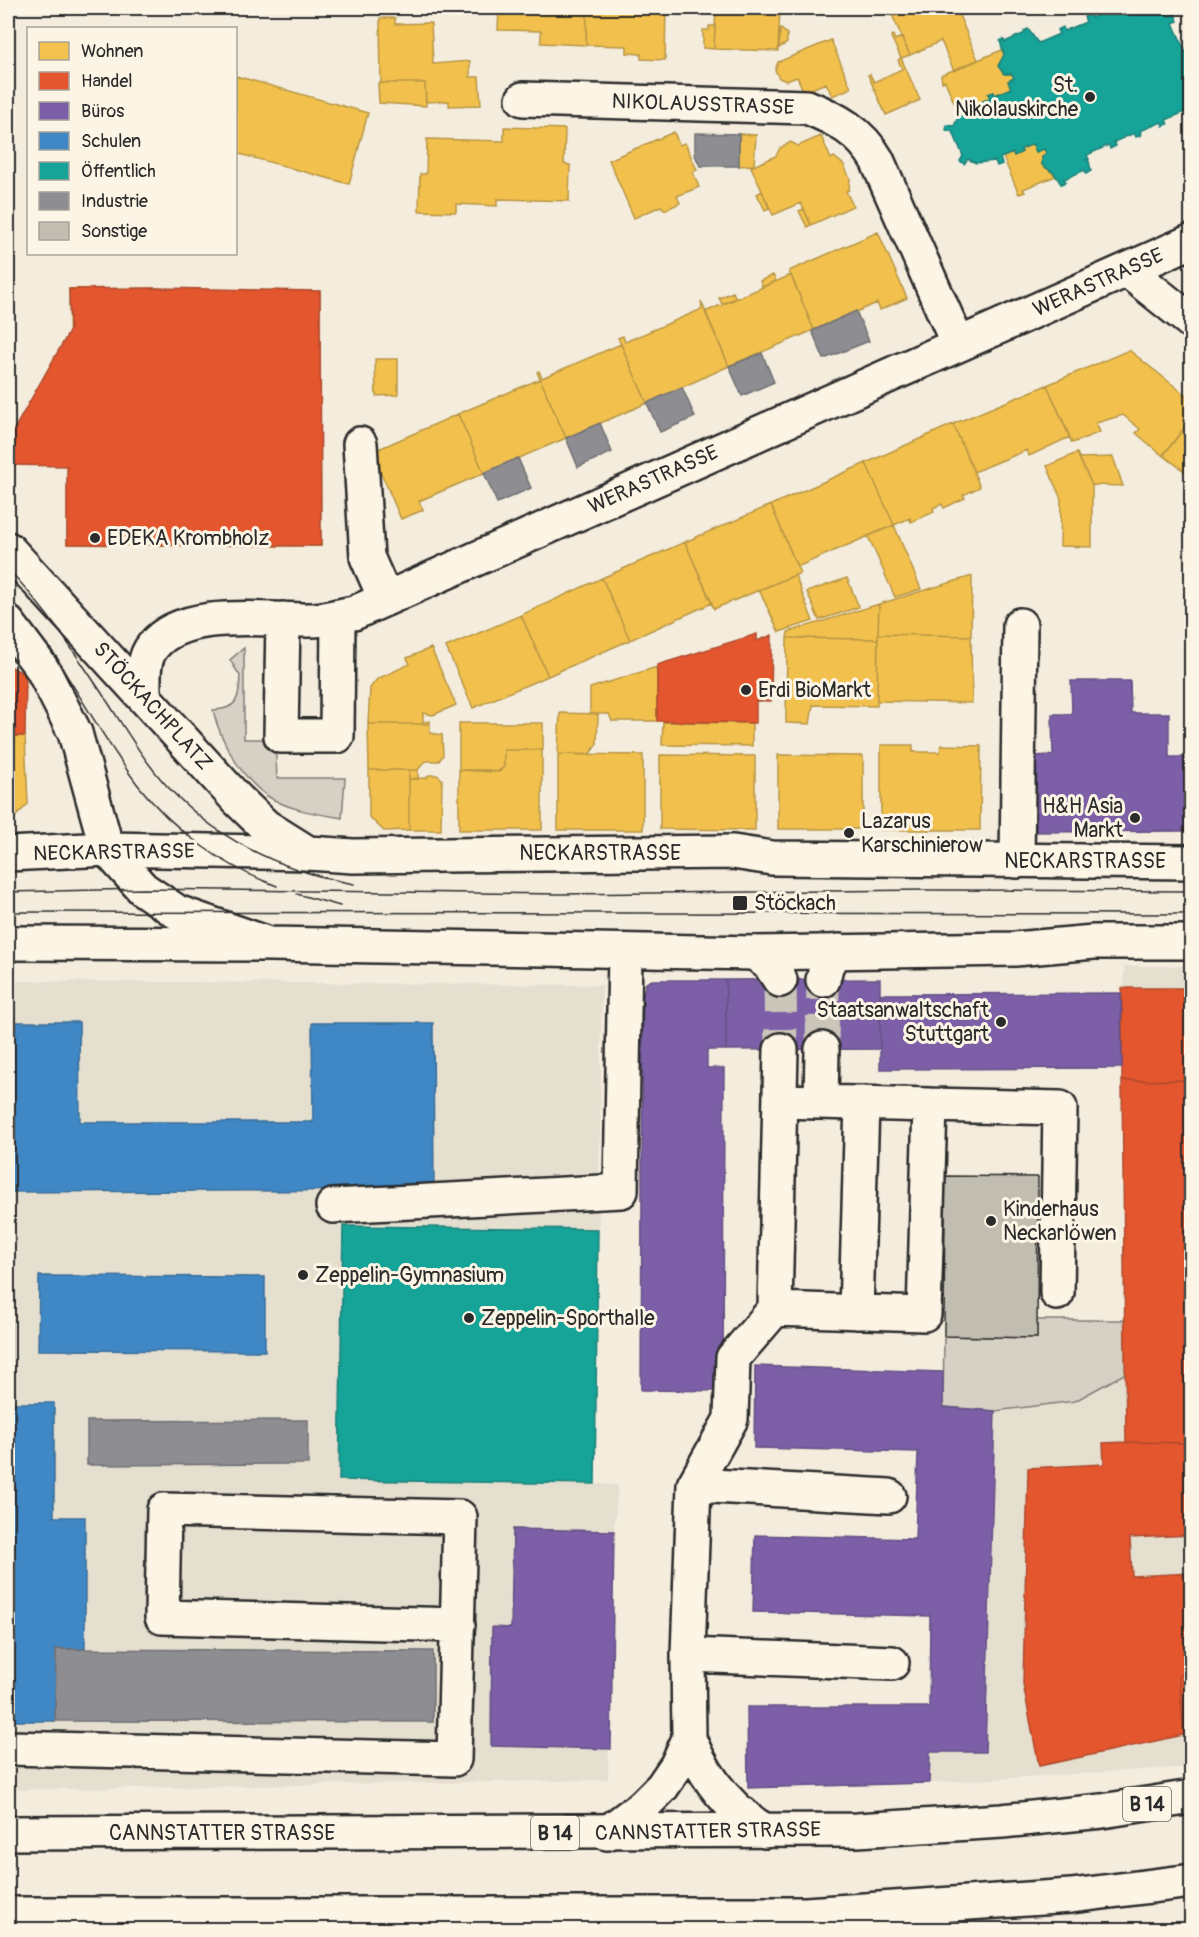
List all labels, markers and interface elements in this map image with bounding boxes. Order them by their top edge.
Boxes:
legend [27,27,237,255]
text: Wohnen [81,40,143,63]
text: Handel [81,70,133,93]
place label: St. Nikolauskirche [955,72,1079,123]
street label: NIKOLAUSSTRASSE [611,88,795,121]
marker: St. Nikolauskirche [1083,90,1097,104]
text: Büros [81,100,124,123]
text: Schulen [81,130,141,153]
text: Öffentlich [81,160,156,183]
text: Industrie [81,190,148,213]
text: Sonstige [81,220,147,243]
street label: WERASTRASSE [1029,242,1168,323]
street label: WERASTRASSE [584,439,723,520]
place label: EDEKA Krombholz [107,525,269,552]
marker: EDEKA Krombholz [88,531,102,545]
street label: STÖCKACHPLATZ [87,636,218,777]
place label: Erdi BioMarkt [758,677,872,704]
marker: Erdi BioMarkt [739,683,753,697]
place label: H&H Asia Markt [1042,793,1124,844]
place label: Lazarus Karschinierow [861,808,983,859]
marker: H&H Asia Markt [1128,811,1142,825]
marker: Lazarus Karschinierow [842,826,856,840]
street label: NECKARSTRASSE [33,838,195,867]
street label: NECKARSTRASSE [519,840,681,867]
street label: NECKARSTRASSE [1004,848,1166,875]
place label: Stöckach [754,890,836,917]
marker: Stöckach [731,894,749,912]
place label: Staatsanwaltschaft Stuttgart [816,997,990,1048]
marker: Staatsanwaltschaft Stuttgart [994,1015,1008,1029]
place label: Kinderhaus Neckarlöwen [1003,1196,1117,1247]
marker: Kinderhaus Neckarlöwen [984,1214,998,1228]
place label: Zeppelin-Gymnasium [315,1262,504,1289]
marker: Zeppelin-Gymnasium [296,1268,310,1282]
place label: Zeppelin-Sporthalle [481,1305,655,1332]
marker: Zeppelin-Sporthalle [462,1311,476,1325]
road number: B 14 [1123,1787,1171,1821]
road number: B 14 [531,1816,579,1850]
street label: CANNSTATTER STRASSE [595,1816,821,1847]
street label: CANNSTATTER STRASSE [109,1820,335,1847]

